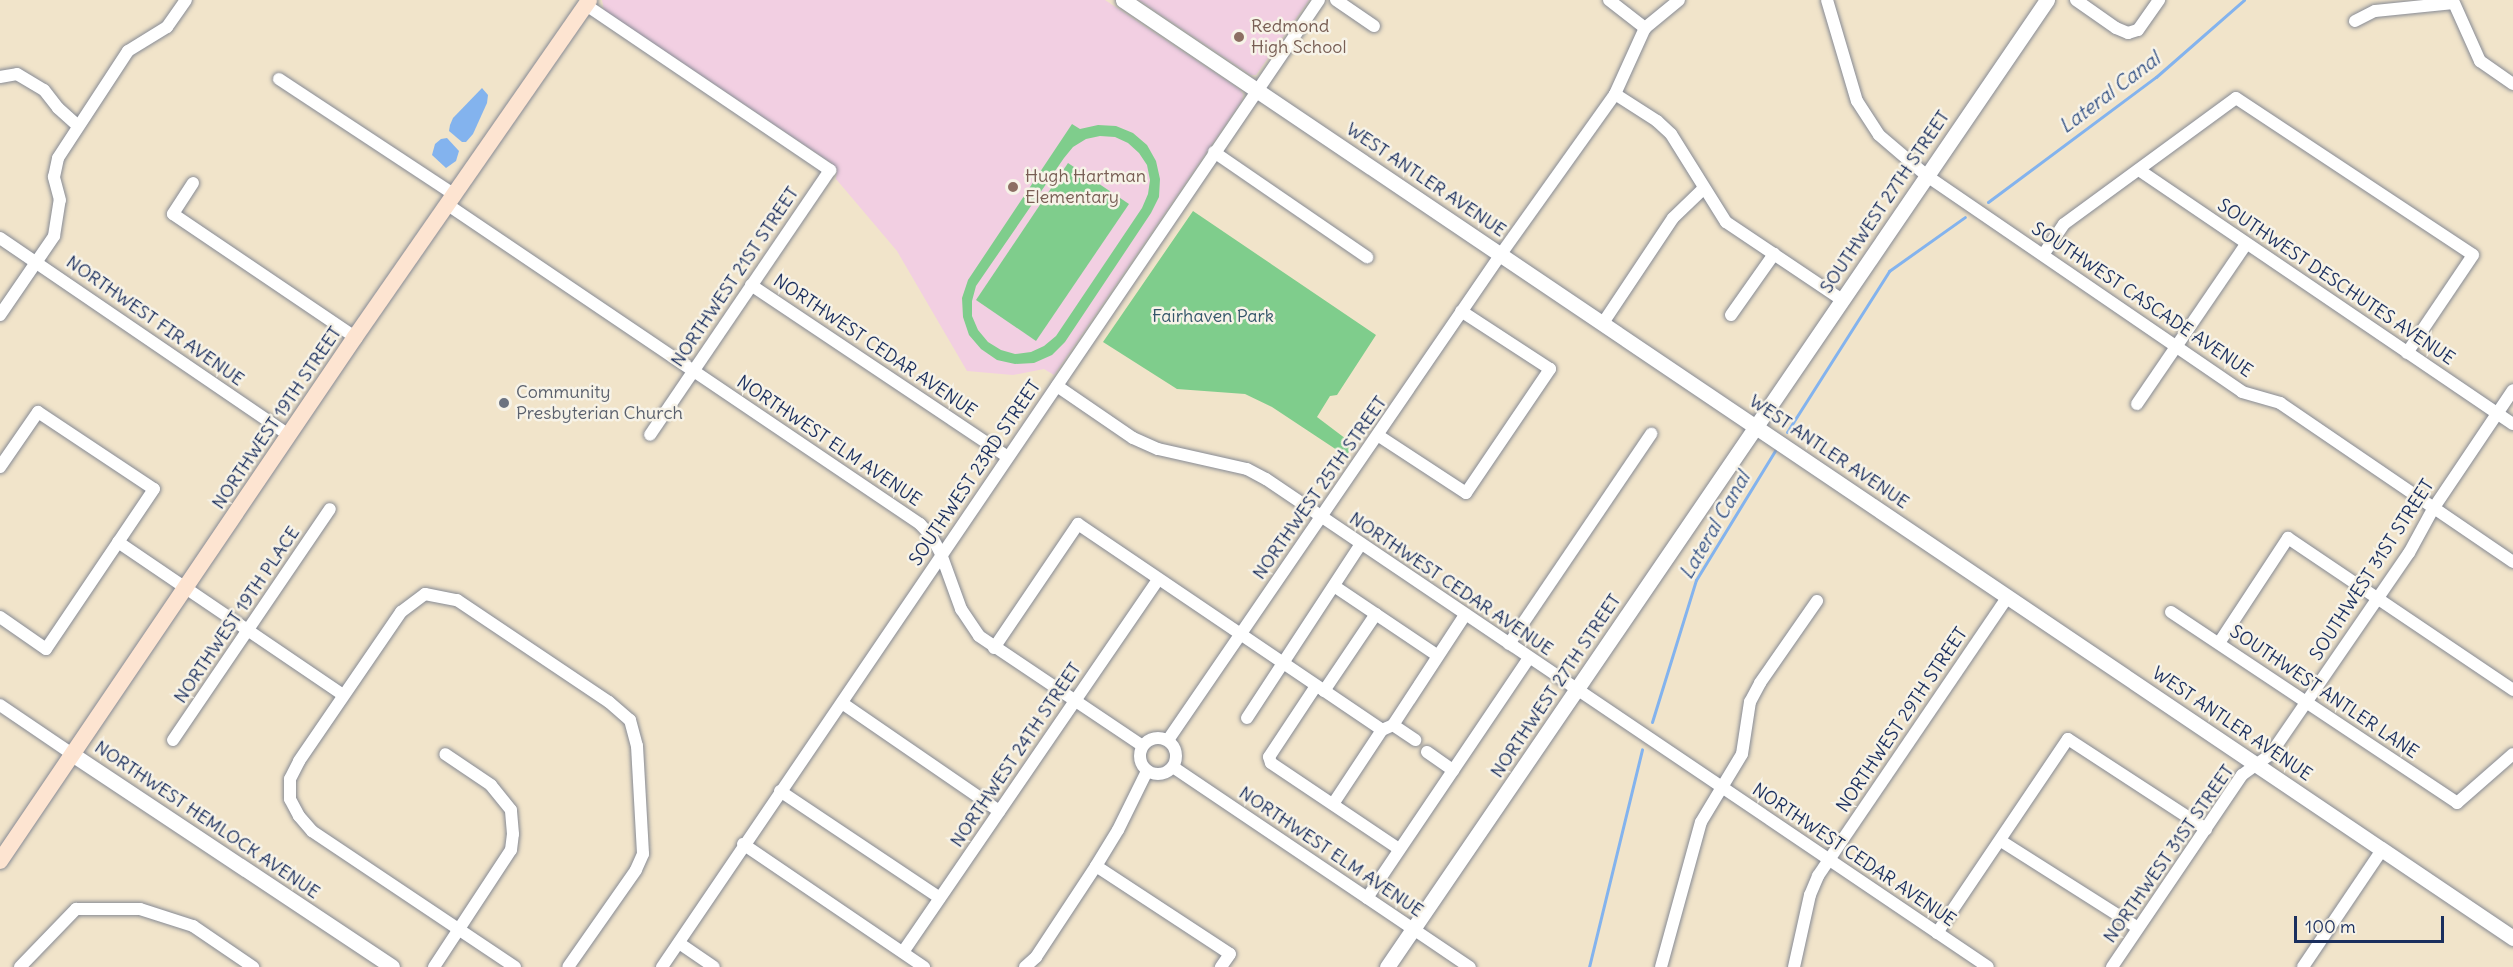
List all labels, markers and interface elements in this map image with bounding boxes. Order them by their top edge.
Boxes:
place label: Redmond High School [1251,16,1346,58]
marker: Redmond High School [1232,30,1246,44]
water label: Lateral Canal [2054,46,2164,138]
street label: SOUTHWEST 27TH STREET [1816,107,1954,297]
street label: WEST ANTLER AVENUE [1342,118,1510,242]
place label: Hugh Hartman Elementary [1025,166,1146,208]
marker: Hugh Hartman Elementary [1006,180,1020,194]
street label: NORTHWEST 21ST STREET [667,183,803,371]
street label: SOUTHWEST DESCHUTES AVENUE [2213,194,2459,370]
street label: SOUTHWEST CASCADE AVENUE [2027,218,2257,382]
street label: NORTHWEST FIR AVENUE [62,251,248,391]
street label: NORTHWEST CEDAR AVENUE [769,270,981,422]
park label: Fairhaven Park [1152,305,1274,327]
street label: NORTHWEST 19TH STREET [208,323,346,513]
street label: NORTHWEST ELM AVENUE [733,371,925,511]
street label: SOUTHWEST 23RD STREET [905,376,1045,570]
place label: Community Presbyterian Church [516,382,683,424]
street label: WEST ANTLER AVENUE [1745,390,1913,514]
street label: NORTHWEST 25TH STREET [1248,392,1392,584]
marker: Community Presbyterian Church [497,396,511,410]
water label: Lateral Canal [1674,467,1754,583]
street label: SOUTHWEST 31ST STREET [2305,476,2439,664]
street label: NORTHWEST CEDAR AVENUE [1345,508,1557,660]
street label: NORTHWEST 19TH PLACE [170,523,304,707]
street label: NORTHWEST 27TH STREET [1486,590,1626,782]
street label: SOUTHWEST ANTLER LANE [2226,621,2422,763]
street label: NORTHWEST 29TH STREET [1832,624,1972,816]
street label: NORTHWEST 24TH STREET [946,659,1086,851]
street label: WEST ANTLER AVENUE [2148,662,2316,786]
street label: NORTHWEST HEMLOCK AVENUE [90,736,324,904]
street label: NORTHWEST 31ST STREET [2099,761,2239,947]
street label: NORTHWEST CEDAR AVENUE [1748,779,1960,931]
street label: NORTHWEST ELM AVENUE [1235,782,1427,922]
scale bar [2297,904,2447,942]
text: 100 m [2305,915,2356,938]

